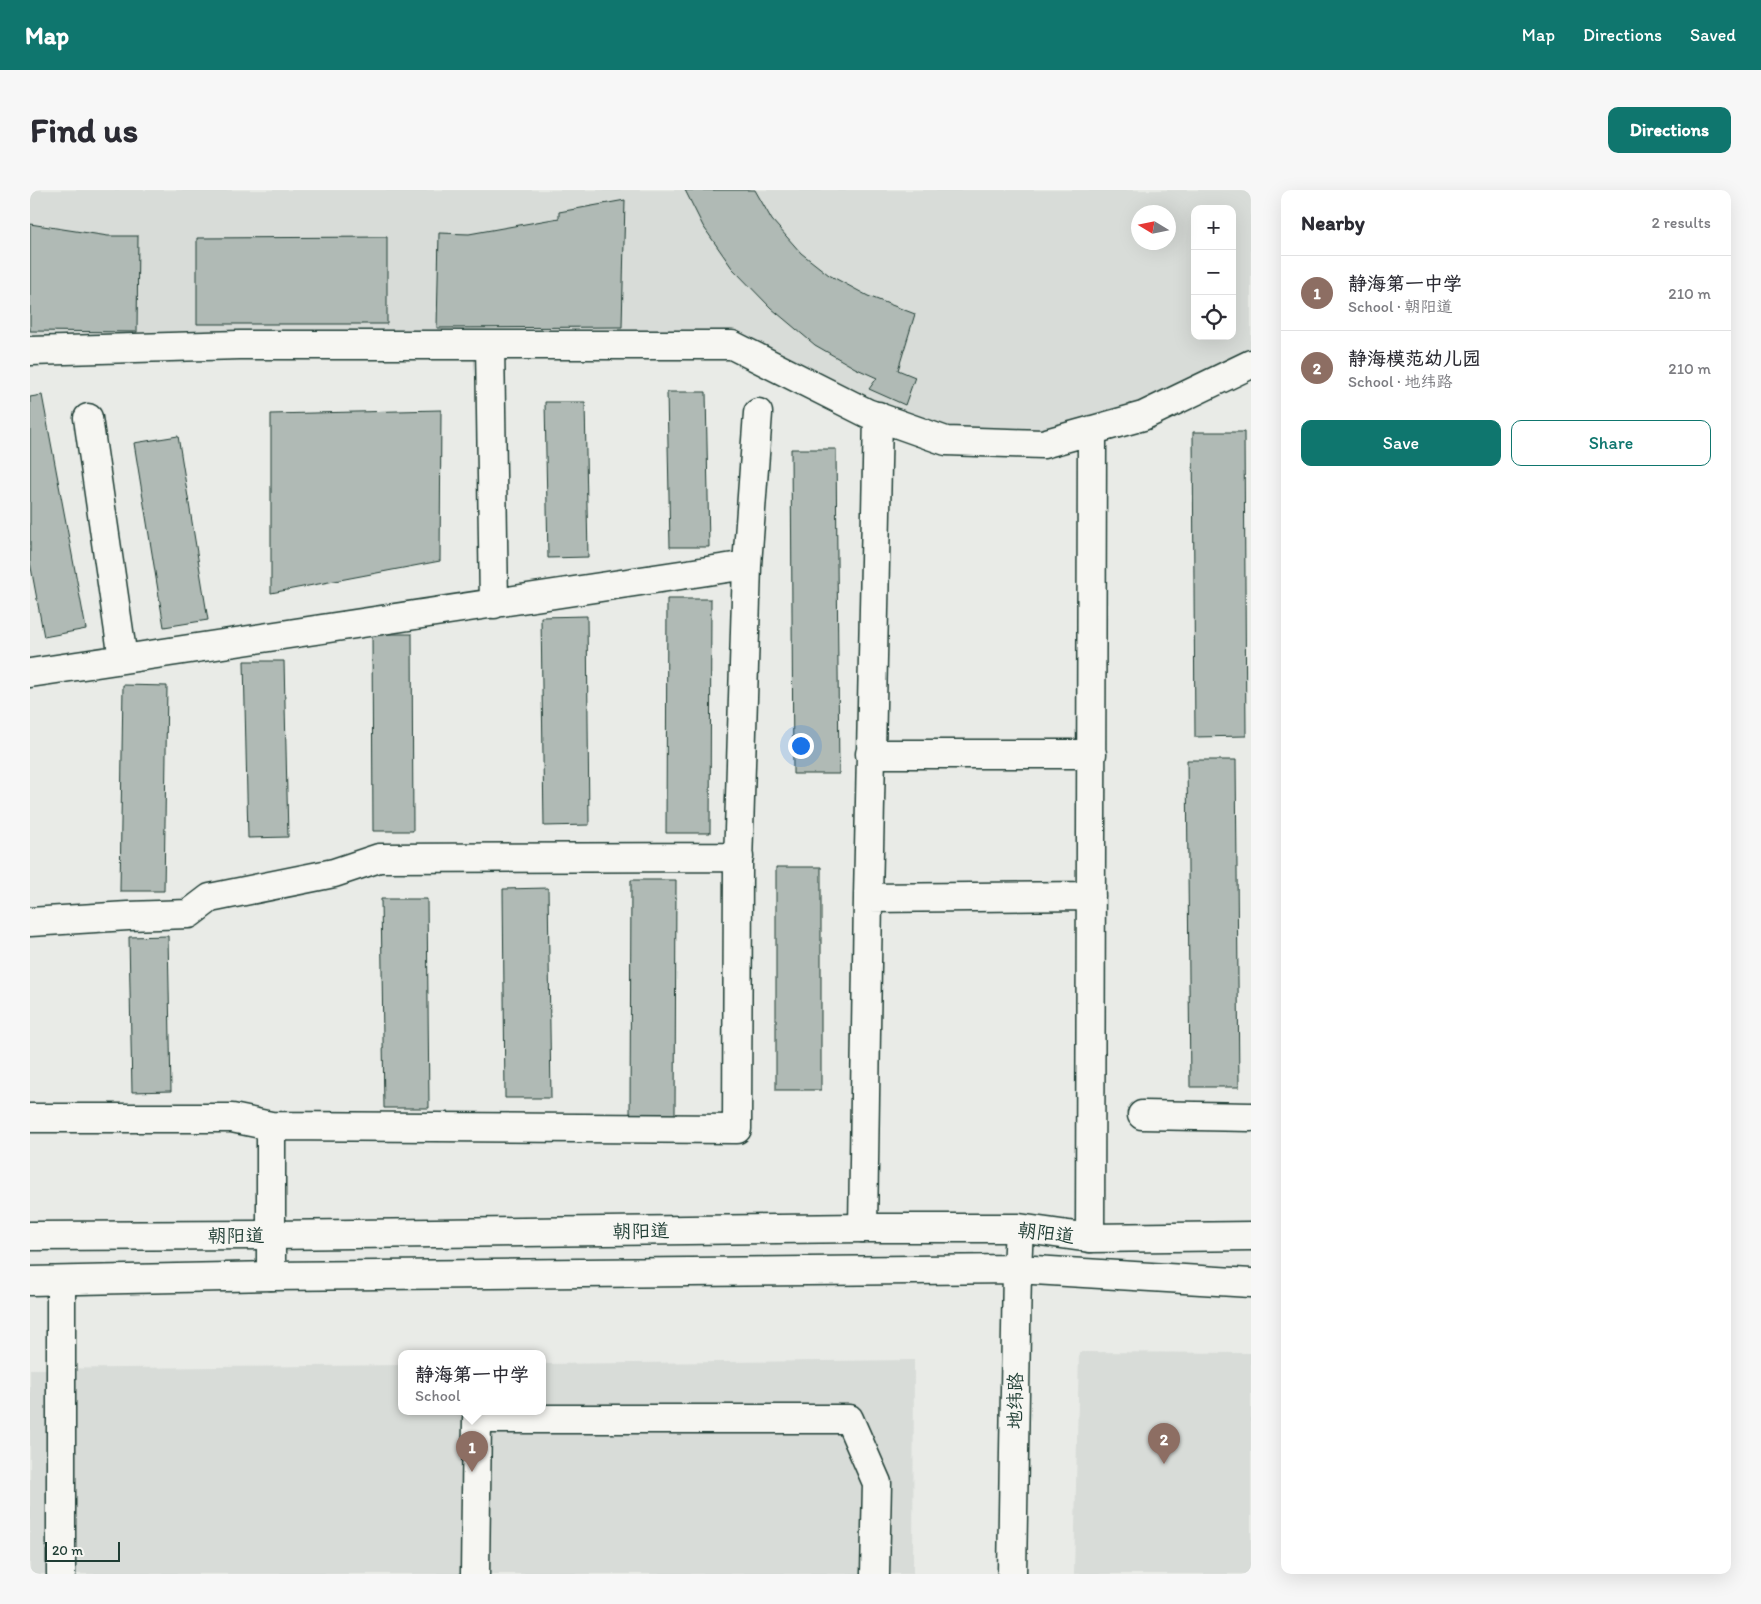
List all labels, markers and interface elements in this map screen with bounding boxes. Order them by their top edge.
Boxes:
text: Map [25,21,69,50]
text: Map [1522,24,1555,46]
text: Directions [1583,24,1662,46]
text: Saved [1690,24,1736,46]
button: Directions [1608,107,1731,153]
text: Find us [30,109,138,151]
north arrow [1131,205,1176,250]
map controls [1191,205,1236,340]
button: + [1191,205,1236,250]
text: Nearby [1301,210,1365,235]
text: 2 results [1651,213,1711,232]
button: − [1191,250,1236,295]
text: 静海第一中学 [1348,272,1462,295]
text: 1 [1313,284,1321,303]
text: 210 m [1668,284,1711,303]
button: locate [1191,295,1236,340]
text: School · 朝阳道 [1348,297,1453,316]
text: 静海模范幼儿园 [1348,347,1481,370]
text: 2 [1313,359,1321,378]
text: 210 m [1668,359,1711,378]
text: School · 地纬路 [1348,372,1453,391]
button: Save [1301,420,1501,466]
button: Share [1511,420,1711,466]
your location [788,733,814,759]
street label: 朝阳道 [1016,1218,1076,1248]
street label: 朝阳道 [612,1219,670,1243]
street label: 朝阳道 [207,1224,265,1247]
popup [398,1350,546,1415]
text: 静海第一中学 [415,1363,529,1386]
street label: 地纬路 [1003,1372,1027,1430]
text: School [415,1386,461,1405]
pin: 2 [1148,1423,1180,1464]
pin: 1 [456,1431,488,1472]
scale bar [45,1539,120,1562]
text: 20 m [52,1542,83,1559]

